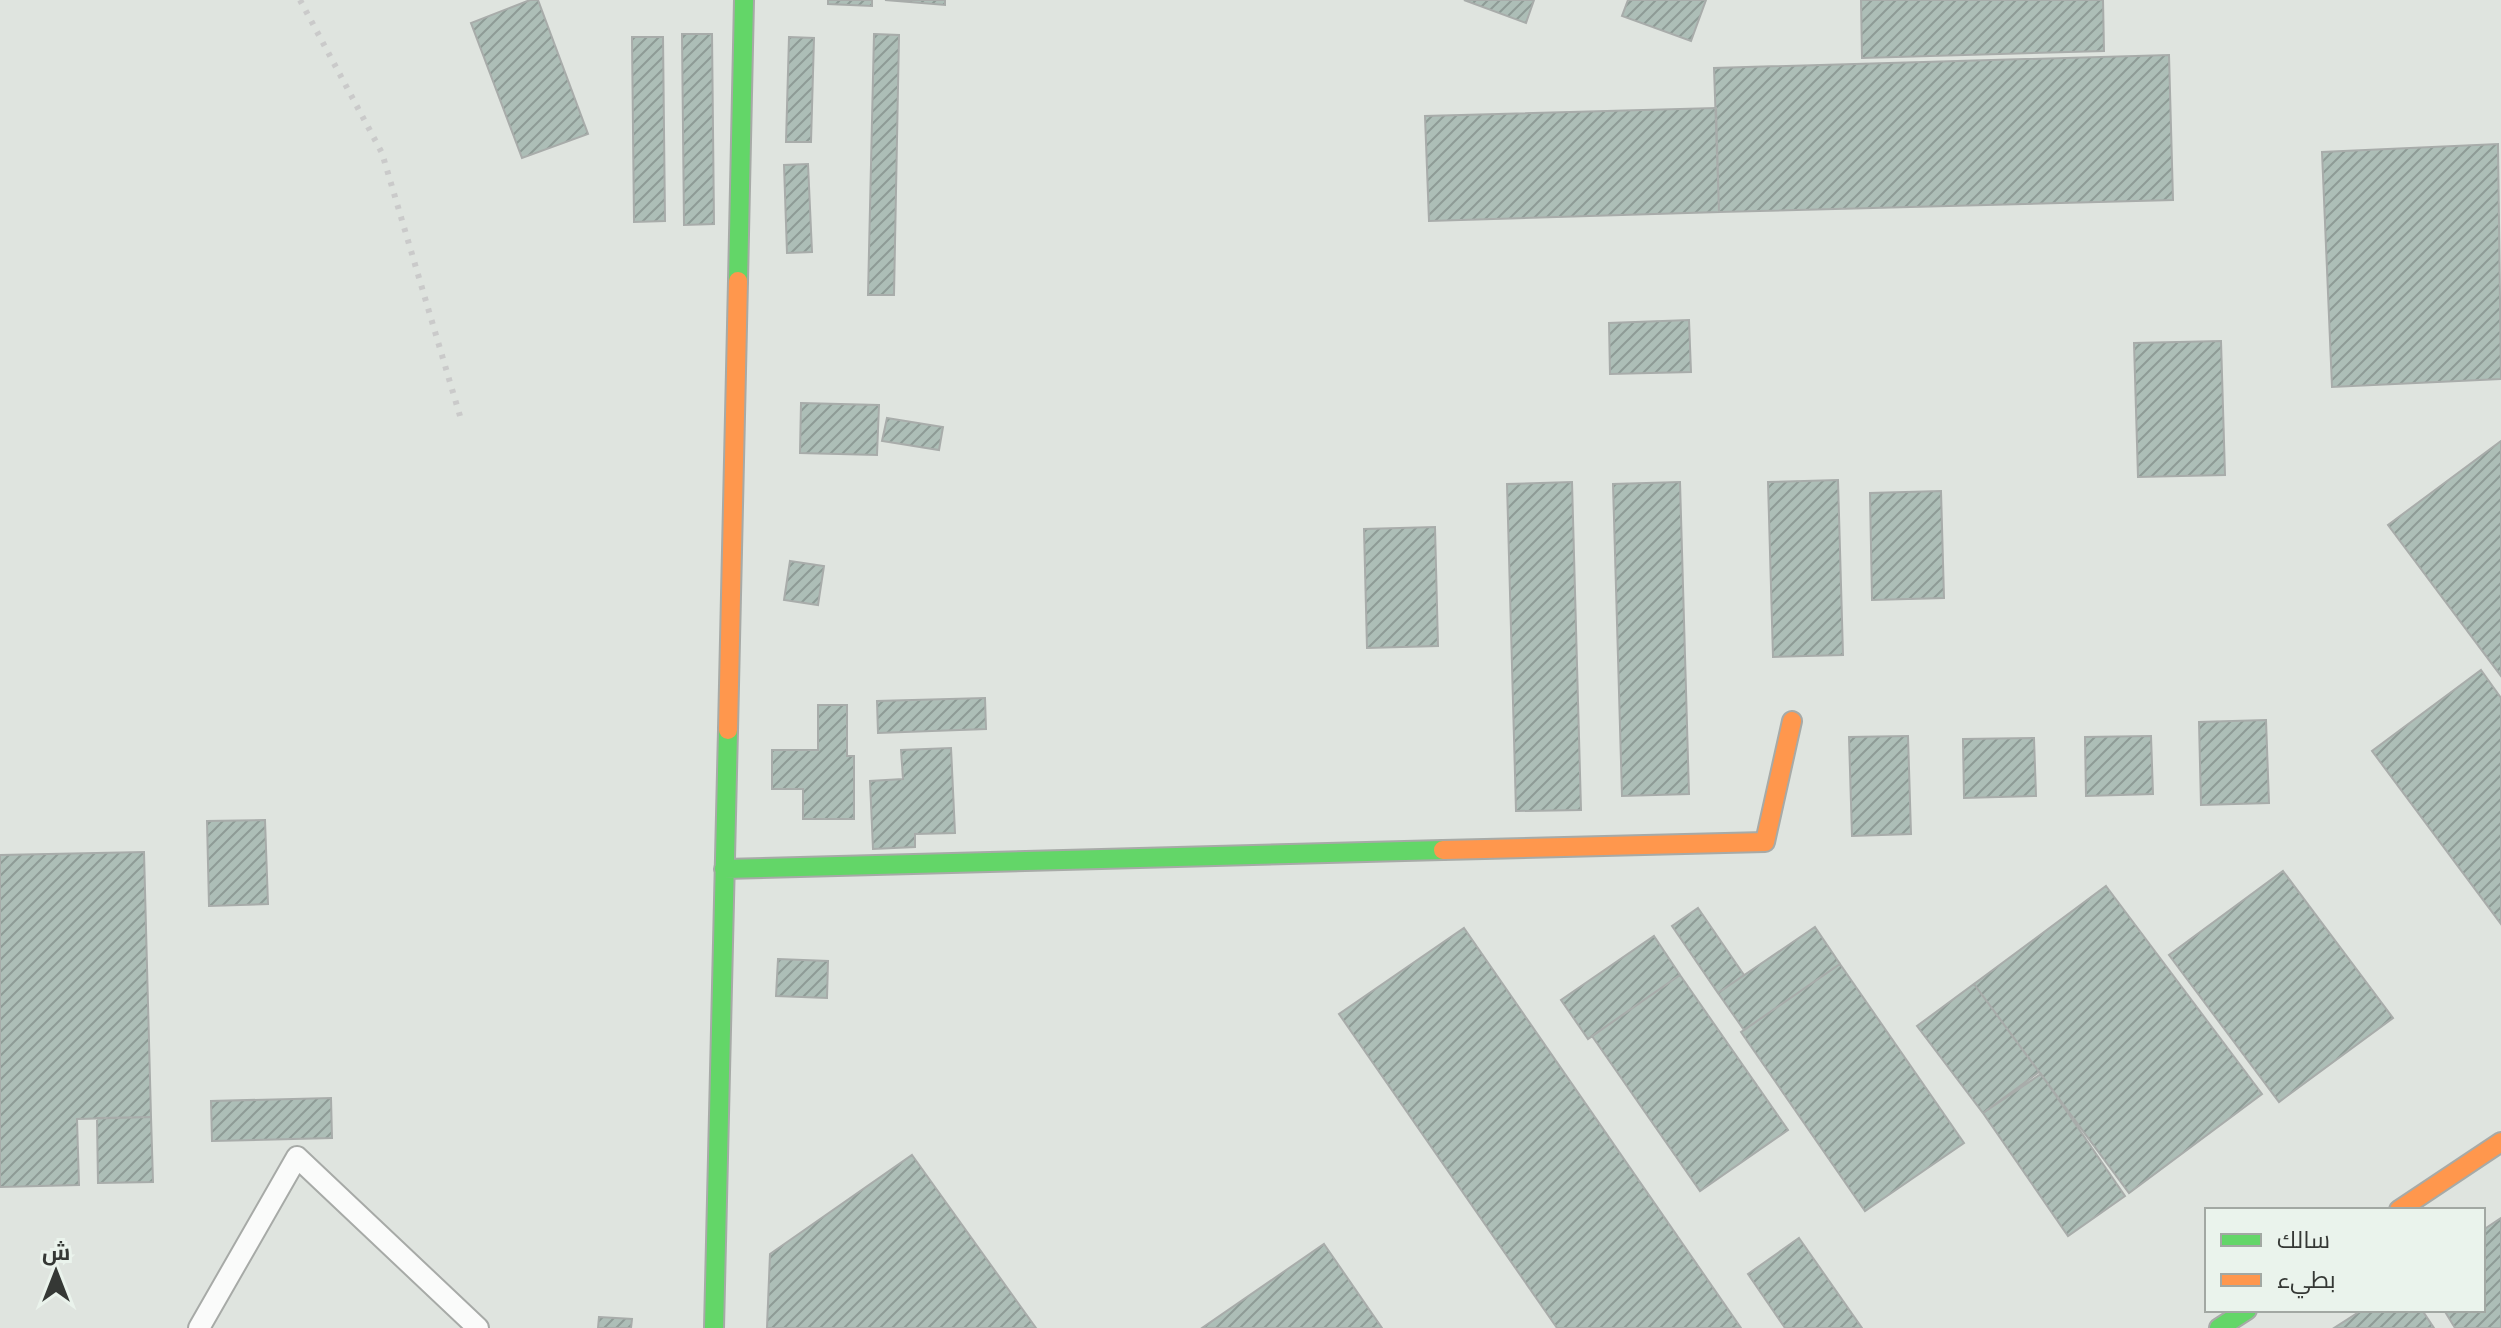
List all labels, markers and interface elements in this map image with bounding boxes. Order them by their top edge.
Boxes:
legend [2205,1208,2485,1312]
text: سالك [2277,1226,2330,1254]
north arrow [16,1232,96,1312]
text: ش [42,1240,70,1266]
text: بطيء [2277,1266,2336,1299]

